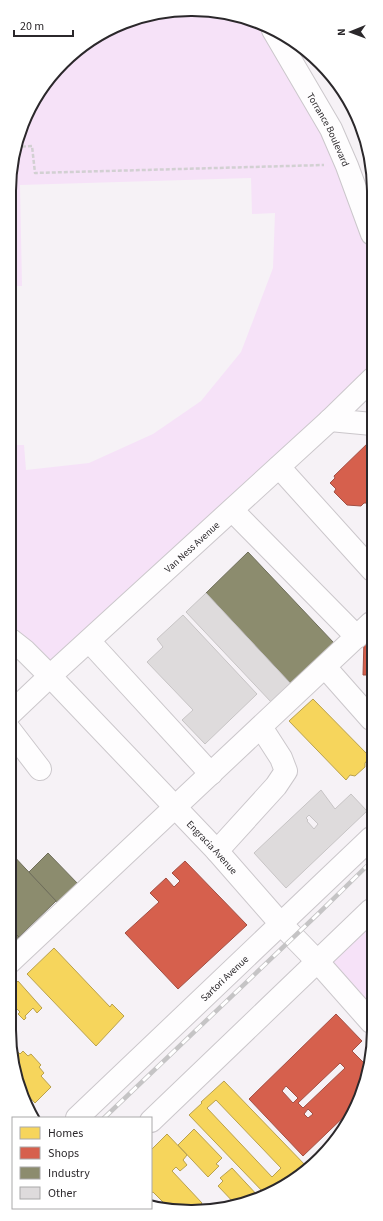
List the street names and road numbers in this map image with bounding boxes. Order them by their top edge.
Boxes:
street label: Torrance Boulevard [303,90,352,169]
street label: Van Ness Avenue [162,518,223,576]
street label: Engracia Avenue [183,818,240,878]
street label: Sartori Avenue [198,952,252,1005]

